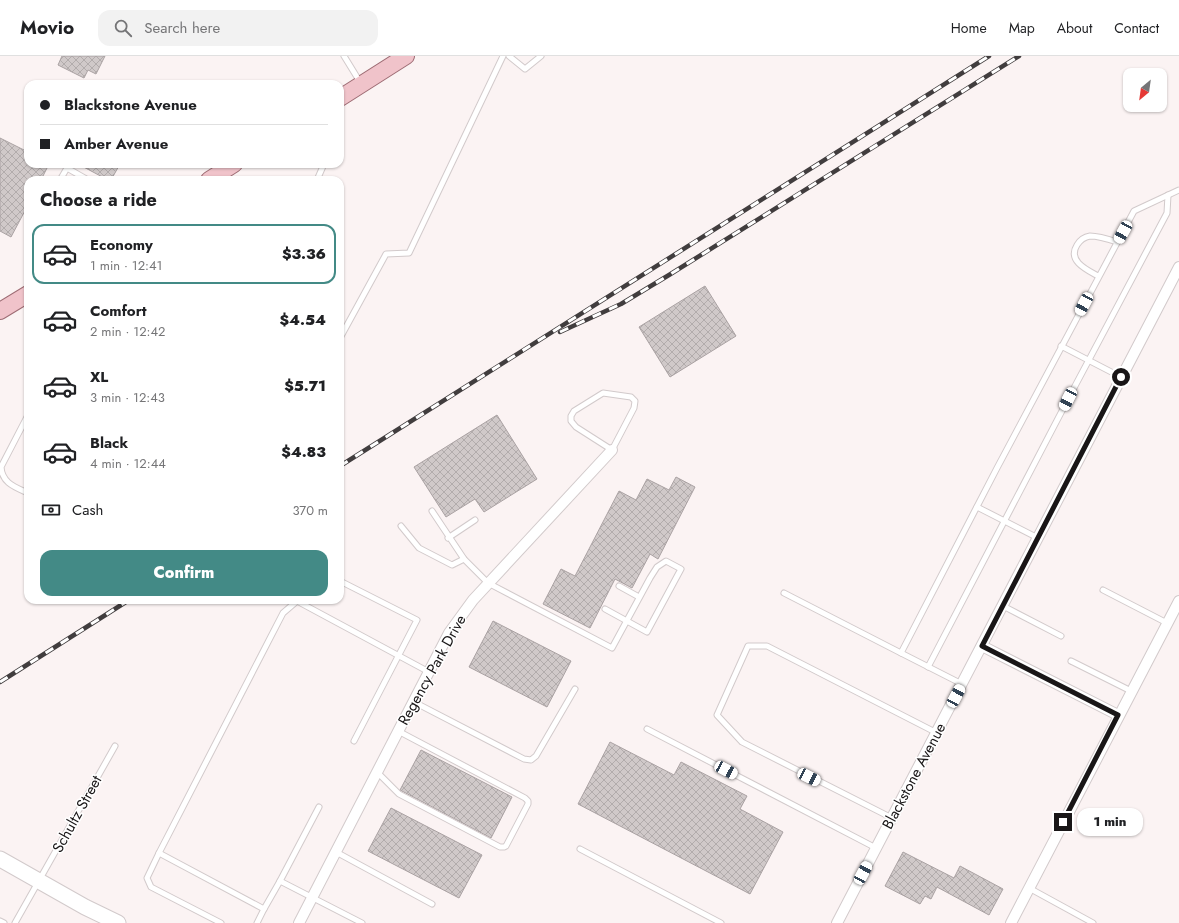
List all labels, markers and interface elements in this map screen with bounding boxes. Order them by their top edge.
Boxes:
search box [98,10,378,46]
text: Movio [20,14,74,41]
icon: search [112,17,134,39]
text: Search here [144,17,220,39]
text: Home [951,18,987,38]
text: Map [1009,18,1035,38]
text: About [1057,18,1092,38]
text: Contact [1114,18,1159,38]
north arrow [1123,68,1167,112]
map controls [1123,68,1167,112]
text: Blackstone Avenue [64,94,197,116]
text: Amber Avenue [64,133,168,155]
text: Choose a ride [40,187,157,213]
car [1112,219,1134,245]
text: Economy [90,234,153,256]
icon: car [42,236,78,272]
text: $3.36 [282,243,326,265]
text: 1 min · 12:41 [90,256,162,275]
car [1073,291,1095,317]
text: Comfort [90,300,147,322]
icon: car [42,302,78,338]
text: $4.54 [280,309,326,331]
text: 2 min · 12:42 [90,322,165,341]
text: XL [90,366,108,388]
icon: car [42,368,78,404]
route start [1112,368,1130,386]
text: $5.71 [284,375,326,397]
car [1057,386,1079,412]
text: 3 min · 12:43 [90,388,165,407]
text: Black [90,432,128,454]
icon: car [42,434,78,470]
text: $4.83 [281,441,326,463]
text: 4 min · 12:44 [90,454,166,473]
icon: cash [40,499,62,521]
text: Cash [72,499,103,521]
text: 370 m [292,501,328,520]
button: Confirm [40,550,328,596]
street label: Regency Park Drive [393,611,472,729]
car [945,683,967,709]
street label: Blackstone Avenue [877,719,951,833]
car [713,759,739,781]
car [796,766,822,788]
street label: Schultz Street [47,771,108,857]
callout: 1 min [1077,808,1143,836]
text: 1 min [1094,812,1126,831]
route end [1054,813,1072,831]
car [852,860,874,886]

